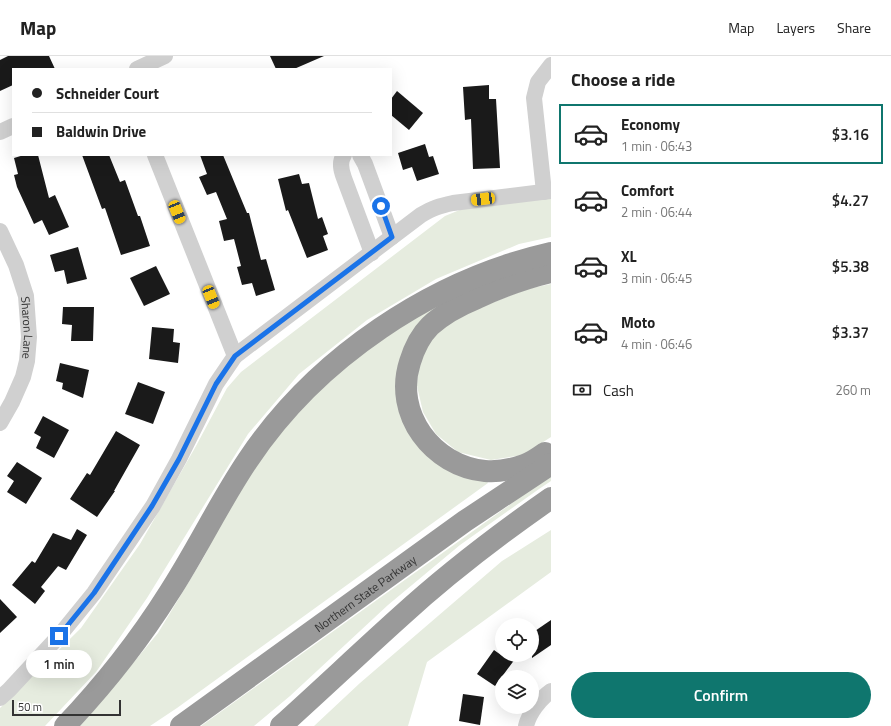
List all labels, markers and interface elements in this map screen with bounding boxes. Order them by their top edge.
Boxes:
text: Map [20,13,56,42]
text: Map [728,17,754,38]
text: Layers [776,17,815,38]
text: Share [837,17,871,38]
text: Choose a ride [571,66,675,93]
text: Schneider Court [56,82,159,105]
text: Economy [621,113,680,136]
icon: car [573,116,609,152]
text: Baldwin Drive [56,120,146,143]
text: $3.16 [832,123,869,146]
text: 1 min · 06:43 [621,136,692,156]
text: Comfort [621,179,674,202]
icon: car [573,182,609,218]
text: $4.27 [832,189,869,212]
car [470,192,496,206]
route start [372,197,390,215]
car [167,199,187,225]
text: 2 min · 06:44 [621,202,692,222]
text: XL [621,245,637,268]
icon: car [573,248,609,284]
text: $5.38 [832,255,869,278]
text: 3 min · 06:45 [621,268,692,288]
car [201,284,221,310]
street label: Sharon Lane [17,296,39,360]
text: Moto [621,311,655,334]
icon: car [573,314,609,350]
text: $3.37 [832,321,869,344]
text: 4 min · 06:46 [621,334,692,354]
icon: cash [571,379,593,401]
text: Cash [603,379,634,402]
text: 260 m [835,380,871,400]
street label: Northern State Parkway [310,550,420,637]
map controls [495,618,539,714]
button: locate [495,618,539,662]
route end [50,627,68,645]
callout: 1 min [26,650,92,678]
text: 1 min [43,654,75,674]
button: layers [495,670,539,714]
button: Confirm [571,672,871,718]
scale bar [12,698,121,717]
text: 50 m [18,699,42,715]

